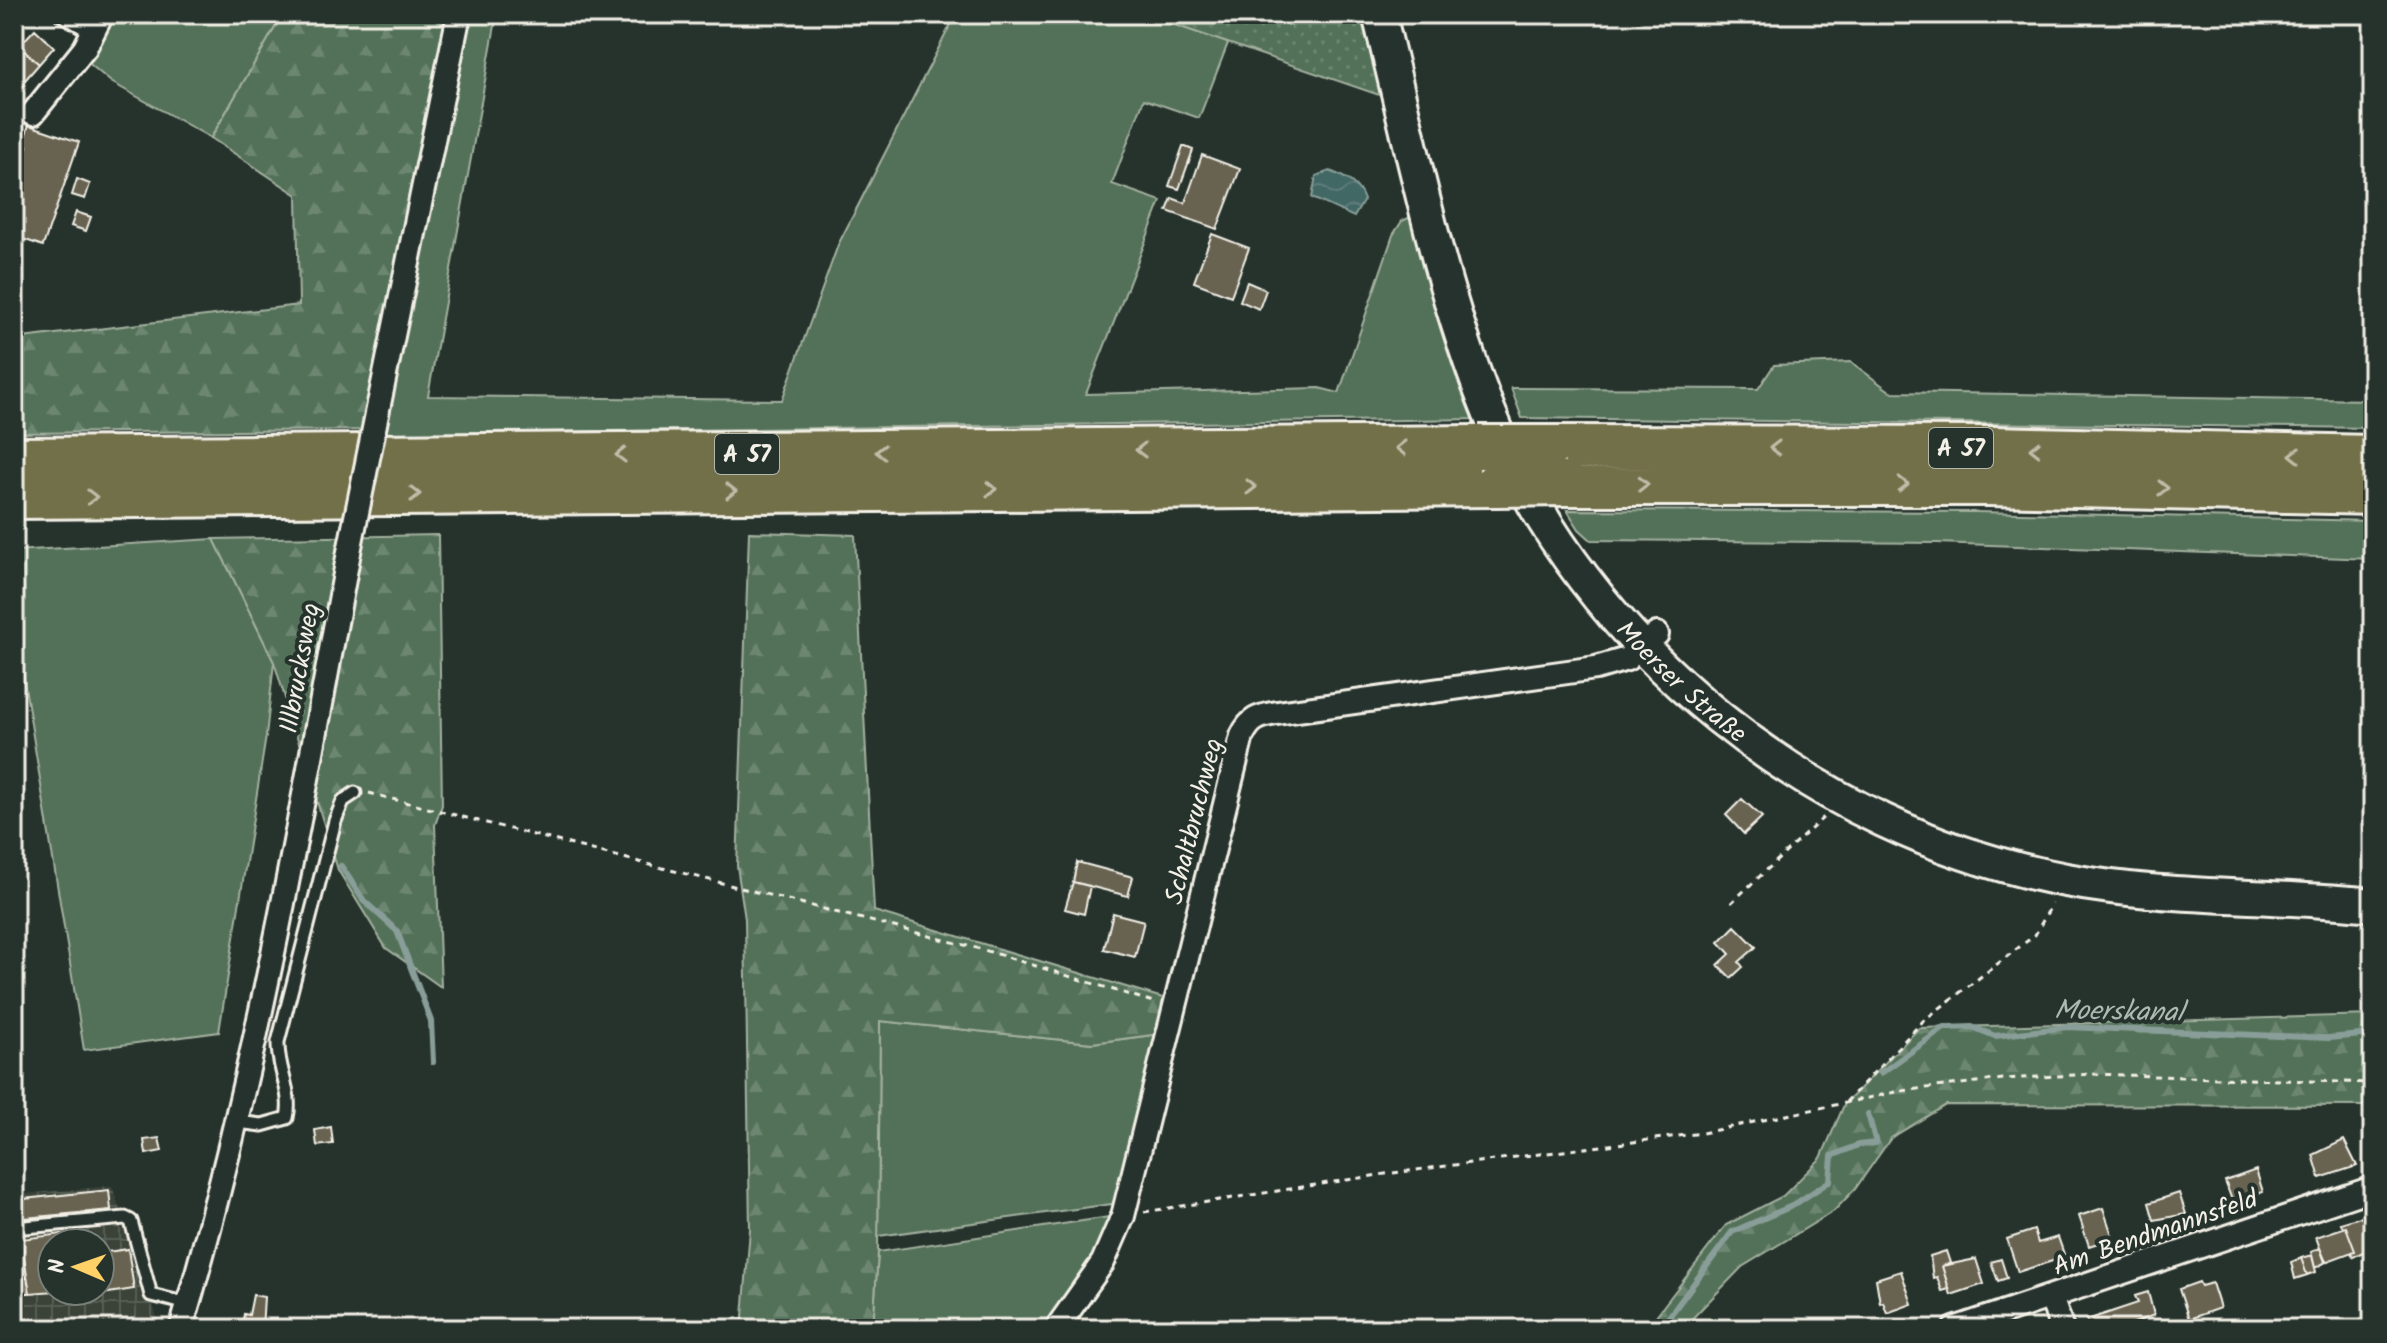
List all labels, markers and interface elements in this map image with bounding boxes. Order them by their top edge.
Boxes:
road number: A 57 [1929,428,1993,468]
road number: A 57 [715,434,779,474]
one-way arrow [1394,439,1407,457]
one-way arrow [1768,439,1781,457]
one-way arrow [2028,440,2041,457]
one-way arrow [1134,441,1147,459]
one-way arrow [874,444,887,461]
one-way arrow [614,446,627,464]
one-way arrow [2288,446,2301,464]
one-way arrow [1637,475,1650,493]
one-way arrow [1897,475,1910,493]
one-way arrow [1245,478,1258,495]
one-way arrow [2157,479,2170,497]
one-way arrow [985,480,998,498]
one-way arrow [725,482,738,500]
one-way arrow [409,485,422,502]
one-way arrow [86,488,99,506]
street label: Illbrucksweg [269,600,333,737]
street label: Moerser Straße [1605,612,1756,755]
street label: Schaltbruchweg [1154,734,1236,909]
water label: Moerskanal [2054,989,2189,1036]
street label: Am Bendmannsfeld [2047,1179,2265,1289]
north arrow [36,1227,116,1307]
text: N [41,1259,76,1274]

